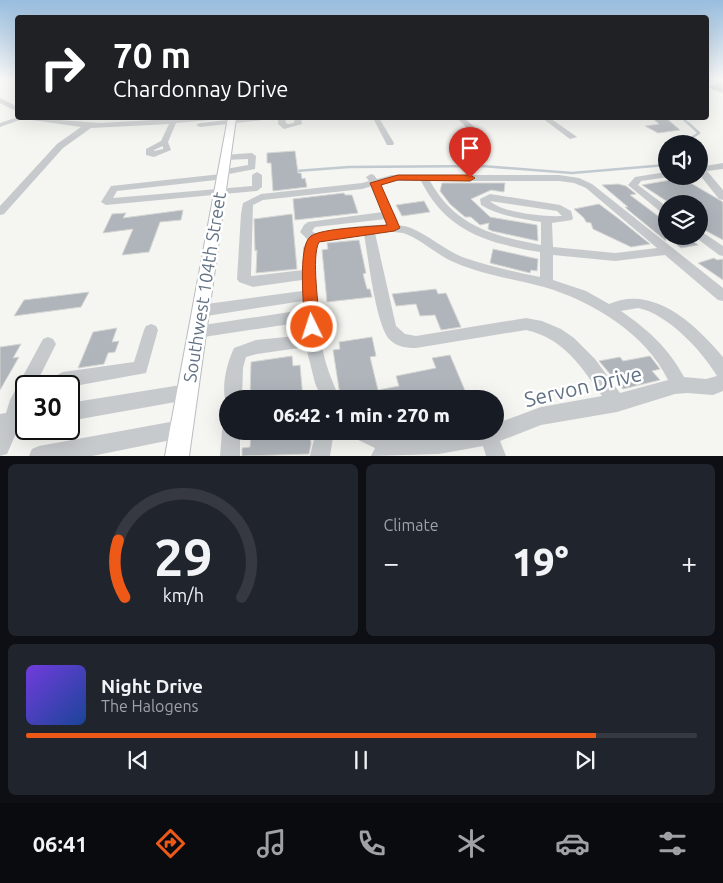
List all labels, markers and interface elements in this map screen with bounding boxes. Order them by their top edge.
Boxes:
icon: right [30,35,95,100]
text: 70 m [113,35,191,75]
text: Chardonnay Drive [113,76,288,101]
pin [449,127,491,178]
icon: arrive [456,134,484,162]
map controls [658,135,708,245]
button: sound [658,135,708,185]
street label: Southwest 104th Street [179,190,229,384]
button: layers [658,195,708,245]
position arrow [285,300,337,352]
street label: Servon Drive [522,361,644,411]
speed limit sign: 30 [15,375,80,440]
text: 06:42 · 1 min · 270 m [273,404,450,426]
text: Climate [384,516,439,534]
text: 29 [153,528,212,586]
text: 19° [512,541,569,583]
text: − [384,547,399,578]
text: + [681,547,697,578]
text: km/h [162,585,203,605]
text: Night Drive [101,675,203,697]
text: The Halogens [101,697,199,715]
icon: previous [124,746,152,774]
icon: pause [347,746,375,774]
icon: next [571,746,599,774]
icon: directions [153,826,188,861]
icon: music [254,826,289,861]
icon: phone [354,826,389,861]
icon: climate [454,826,489,861]
icon: car [555,826,590,861]
icon: filters [655,826,690,861]
text: 06:41 [33,831,88,856]

